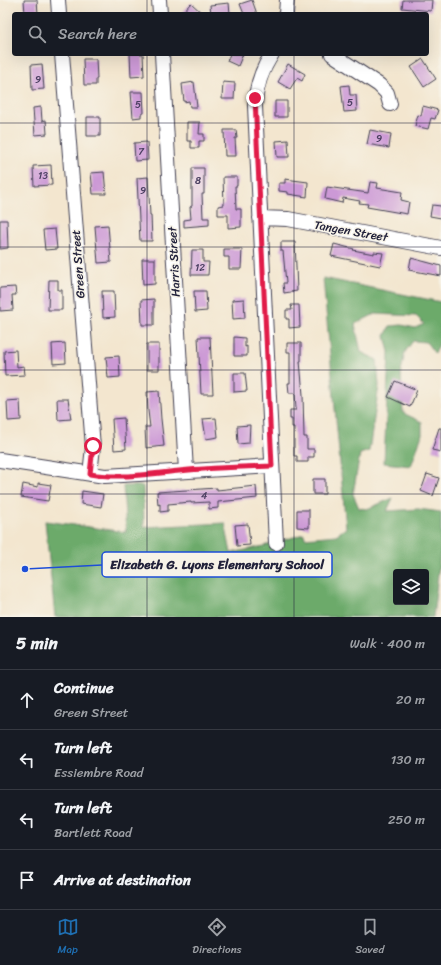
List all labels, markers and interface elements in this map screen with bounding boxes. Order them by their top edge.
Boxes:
search box [12,12,429,56]
text: Search here [58,21,137,47]
icon: search [26,23,48,45]
house number: 9 [35,71,41,89]
route end [246,89,264,107]
house number: 5 [347,94,353,112]
house number: 5 [135,96,141,114]
house number: 9 [376,130,382,148]
house number: 7 [138,143,145,161]
house number: 13 [38,167,48,185]
house number: 8 [195,172,201,190]
house number: 9 [140,182,146,200]
street label: Tangen Street [312,214,391,248]
street label: Harris Street [161,225,187,298]
street label: Green Street [65,229,91,299]
house number: 12 [195,259,205,277]
route start [84,437,102,455]
house number: 4 [201,487,207,505]
callout: Elizabeth G. Lyons Elementary School [102,552,332,577]
text: Elizabeth G. Lyons Elementary School [110,553,325,576]
map controls [393,569,429,605]
button: layers [393,569,429,605]
text: 5 min [16,628,58,658]
text: Walk · 400 m [350,632,425,655]
text: Continue [54,675,114,701]
text: 20 m [396,688,425,711]
icon: ahead [16,689,38,711]
text: Green Street [54,701,129,724]
text: Turn left [54,735,112,761]
text: 130 m [391,748,425,771]
icon: left [16,749,38,771]
text: Essiembre Road [54,761,143,784]
text: Turn left [54,795,112,821]
text: 250 m [388,808,425,831]
icon: left [16,809,38,831]
text: Bartlett Road [54,821,132,844]
text: Arrive at destination [54,867,191,893]
icon: arrive [16,869,38,891]
tab: Map [57,916,79,959]
tab: Directions [192,916,242,959]
tab: Saved [355,916,384,959]

